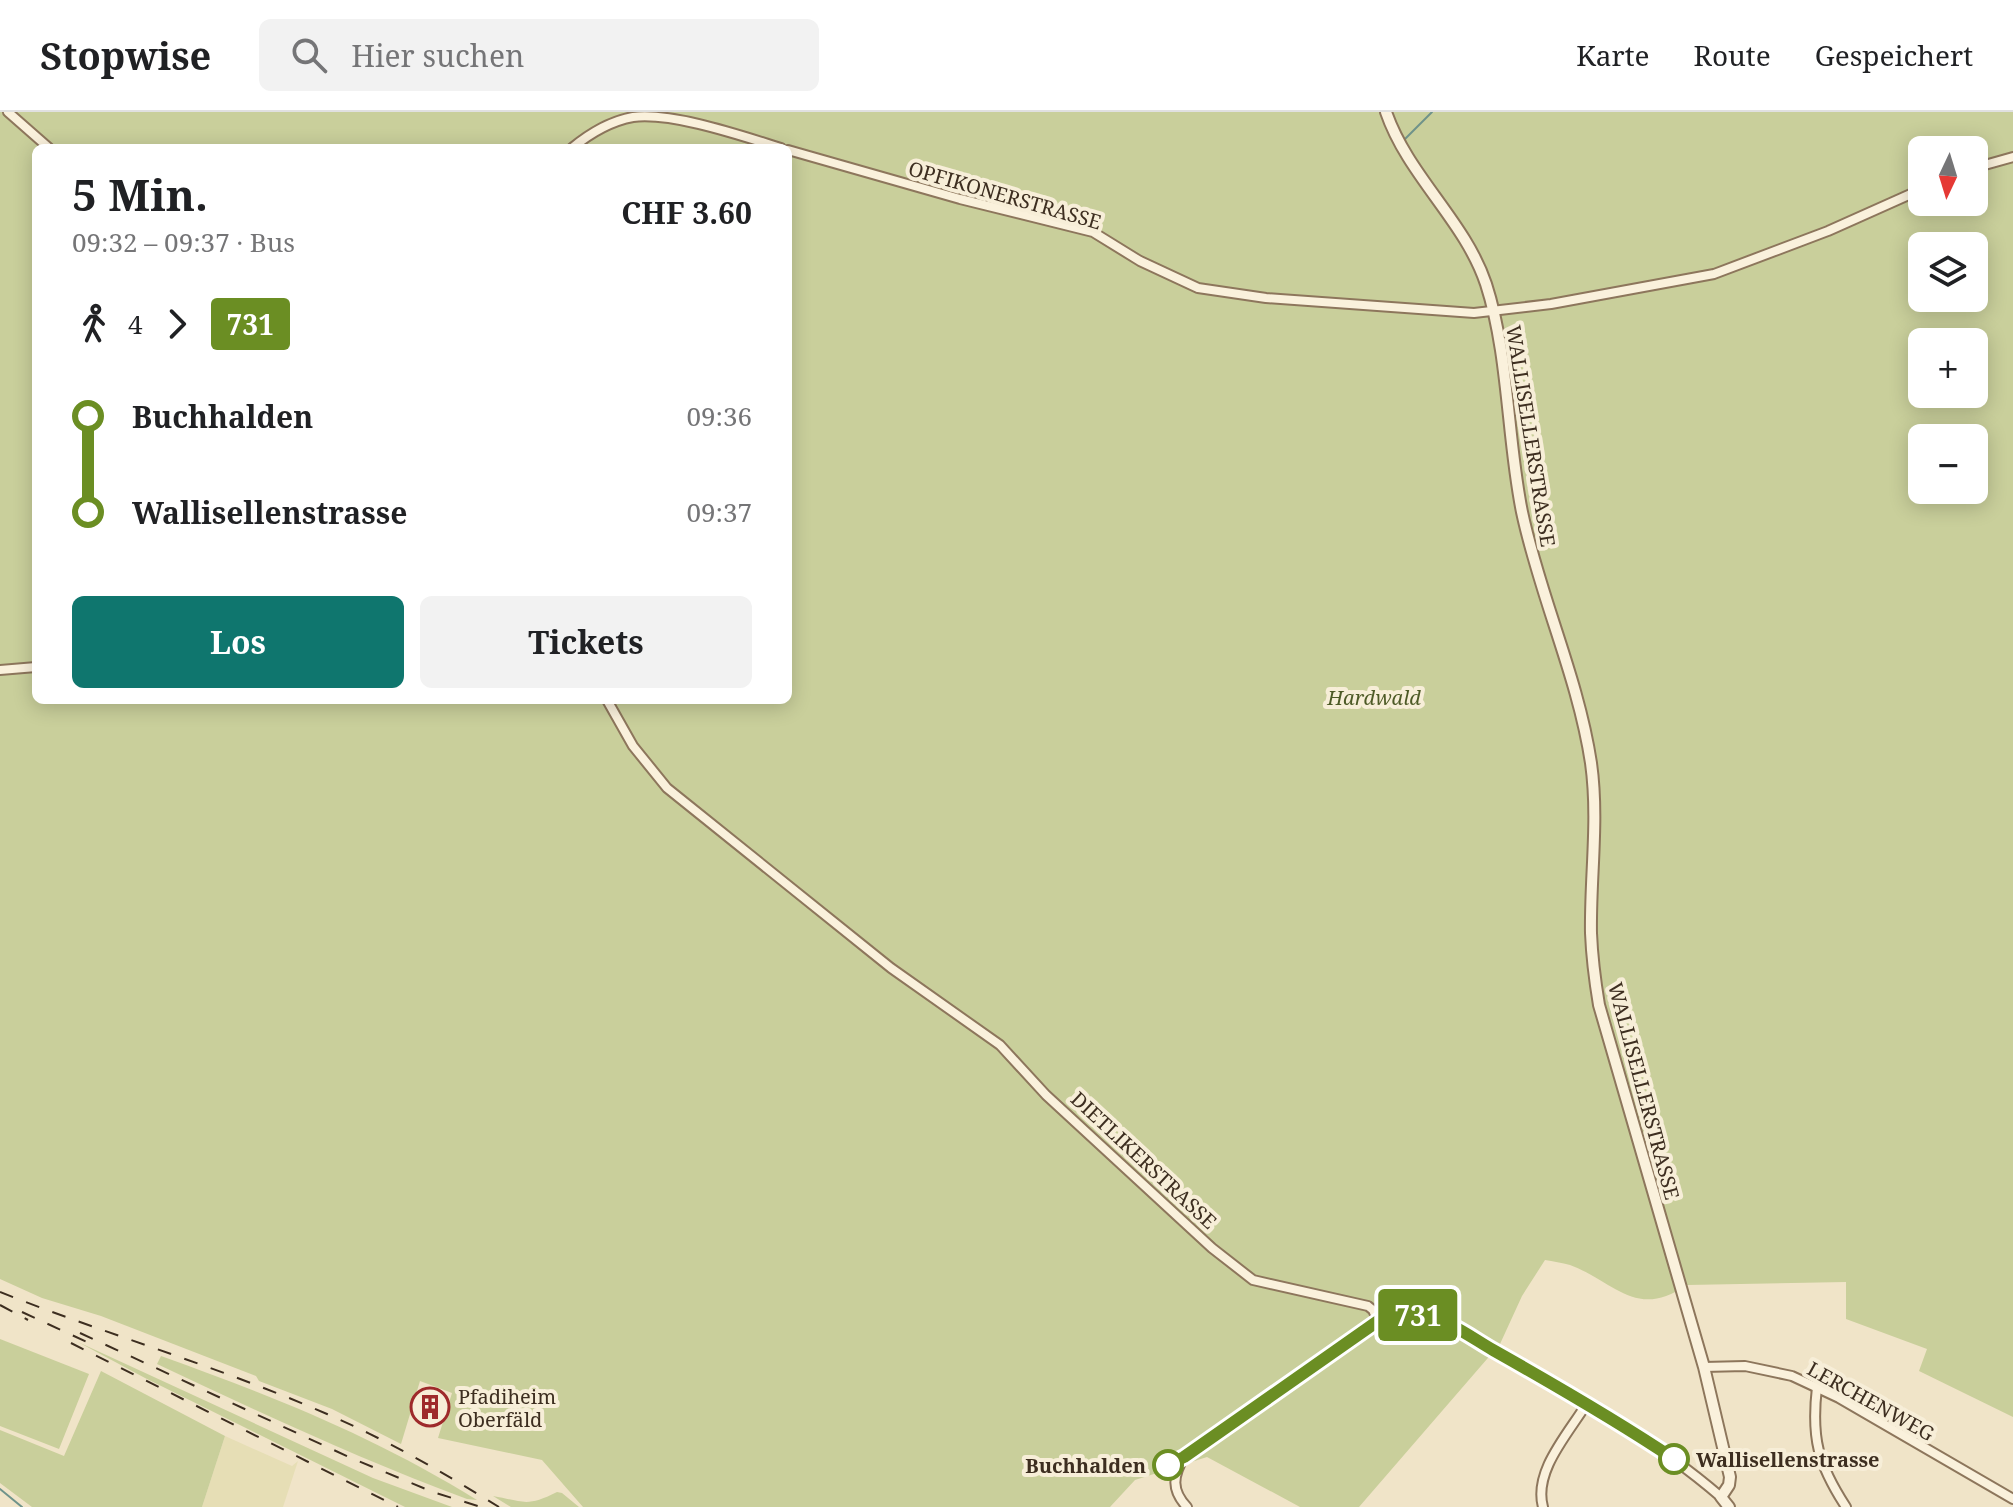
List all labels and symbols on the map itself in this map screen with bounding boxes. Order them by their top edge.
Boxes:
north arrow [1908,136,1988,216]
street label: OPFIKONERSTRASSE [905,155,1105,235]
street label: WALLISELLERSTRASSE [1500,323,1562,549]
park label: Hardwald [1326,684,1421,711]
street label: WALLISELLERSTRASSE [1602,979,1686,1203]
street label: DIETLIKERSTRASSE [1065,1085,1223,1235]
line badge: 731 [1372,1289,1464,1341]
street label: LERCHENWEG [1803,1355,1939,1447]
place label: Pfadiheim Oberfäld [458,1383,556,1433]
building icon: Pfadiheim Oberfäld [409,1386,451,1428]
marker: Wallisellenstrasse [1659,1444,1689,1474]
place label: Wallisellenstrasse [1696,1446,1880,1473]
marker: Buchhalden [1153,1450,1183,1480]
place label: Buchhalden [1025,1452,1146,1479]

